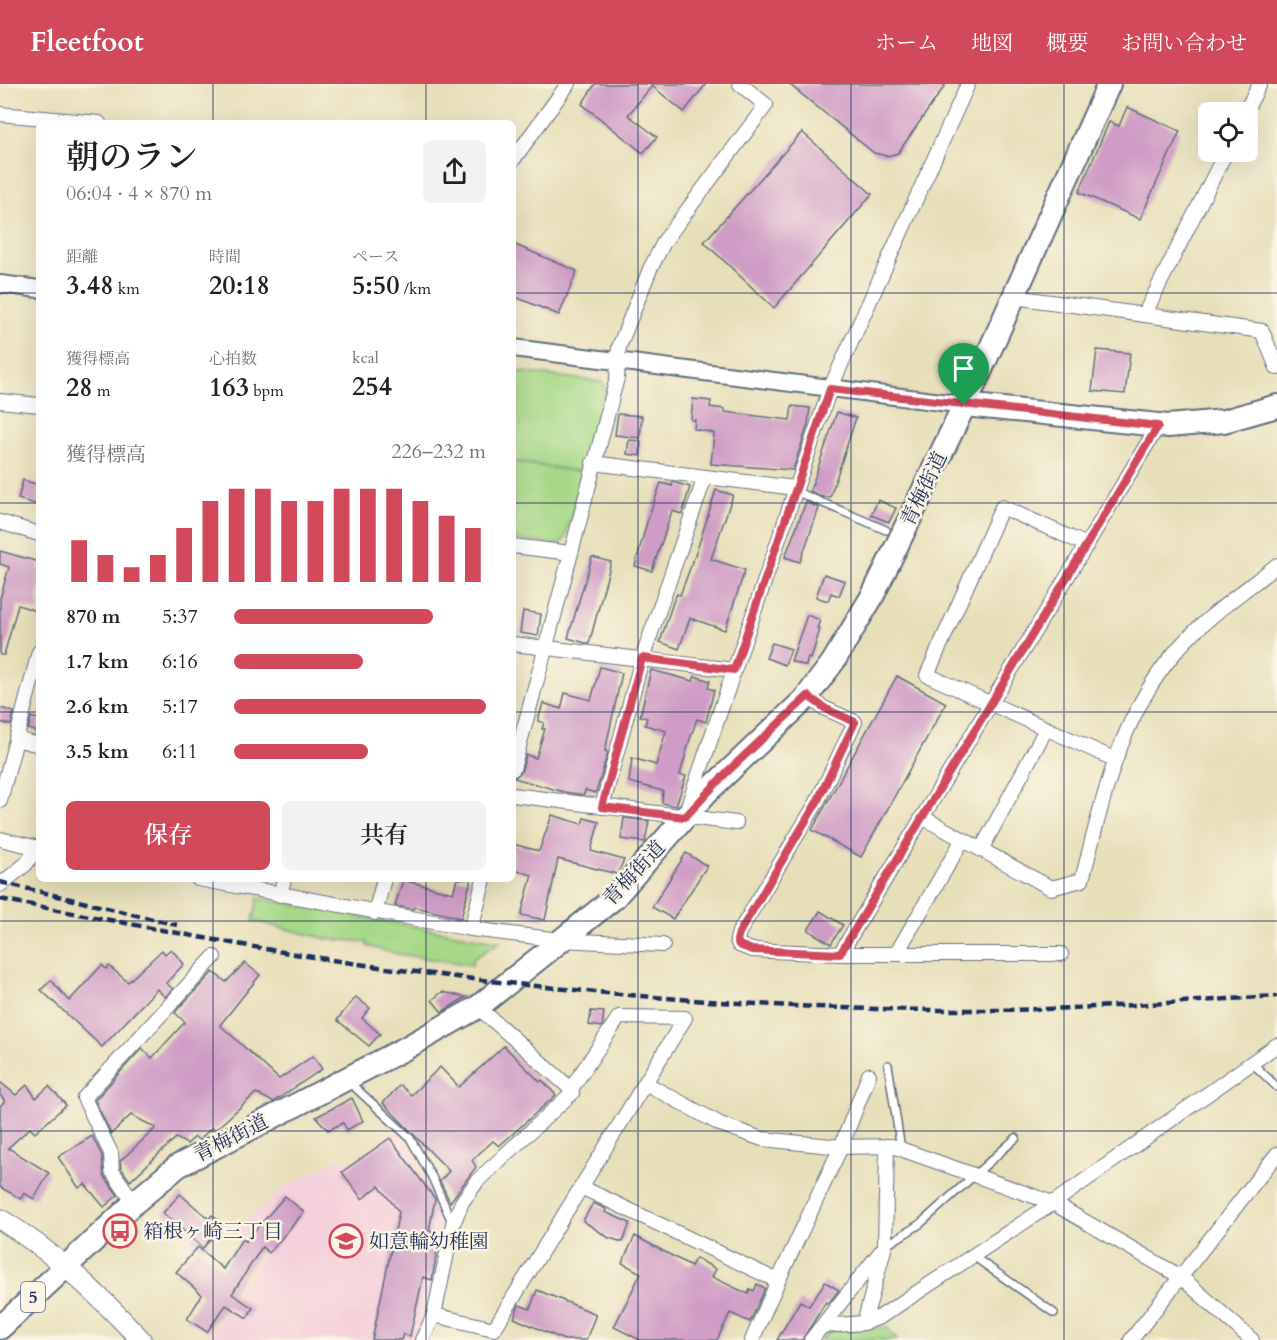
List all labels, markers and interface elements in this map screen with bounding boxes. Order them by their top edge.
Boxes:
text: Fleetfoot [30,23,144,61]
text: ホーム [875,29,938,58]
text: 地図 [971,29,1013,58]
text: 概要 [1046,29,1088,58]
text: お問い合わせ [1121,29,1247,58]
map controls [1198,102,1258,162]
button: locate [1198,102,1258,162]
text: 朝のラン [66,135,198,180]
button: share [423,140,486,203]
text: 06:04 · 4 × 870 m [66,180,212,207]
text: 距離 [66,246,98,268]
text: 時間 [209,246,241,268]
text: ペース [352,246,399,268]
text: 3.48 [66,268,114,303]
text: 20:18 [209,268,270,303]
text: 5:50 [352,268,400,303]
text: km [114,278,140,300]
text: /km [400,278,431,300]
pin [938,343,989,405]
text: kcal [352,347,379,369]
text: 獲得標高 [66,348,130,370]
text: 心拍数 [209,348,257,370]
icon: arrive [947,352,980,385]
text: 254 [352,369,392,404]
text: 28 [66,370,93,405]
text: 163 [209,370,249,405]
text: m [93,380,110,402]
text: bpm [249,380,284,402]
text: 226–232 m [391,438,486,465]
text: 獲得標高 [66,441,146,468]
street label: 青梅街道 [894,447,954,531]
text: 870 m [66,603,121,630]
text: 5:37 [162,603,198,630]
text: 1.7 km [66,648,129,675]
text: 6:16 [162,648,198,675]
text: 2.6 km [66,693,129,720]
text: 5:17 [162,693,198,720]
text: 3.5 km [66,738,129,765]
text: 6:11 [162,738,198,765]
button: 保存 [66,801,270,870]
button: 共有 [282,801,486,870]
street label: 青梅街道 [597,835,671,911]
street label: 青梅街道 [189,1108,273,1168]
bus stop icon: 箱根ヶ崎三丁目 [102,1213,138,1249]
place label: 箱根ヶ崎三丁目 [143,1218,283,1245]
school or university icon: 如意輪幼稚園 [328,1223,364,1259]
place label: 如意輪幼稚園 [369,1228,489,1255]
road number: 5 [21,1282,45,1312]

